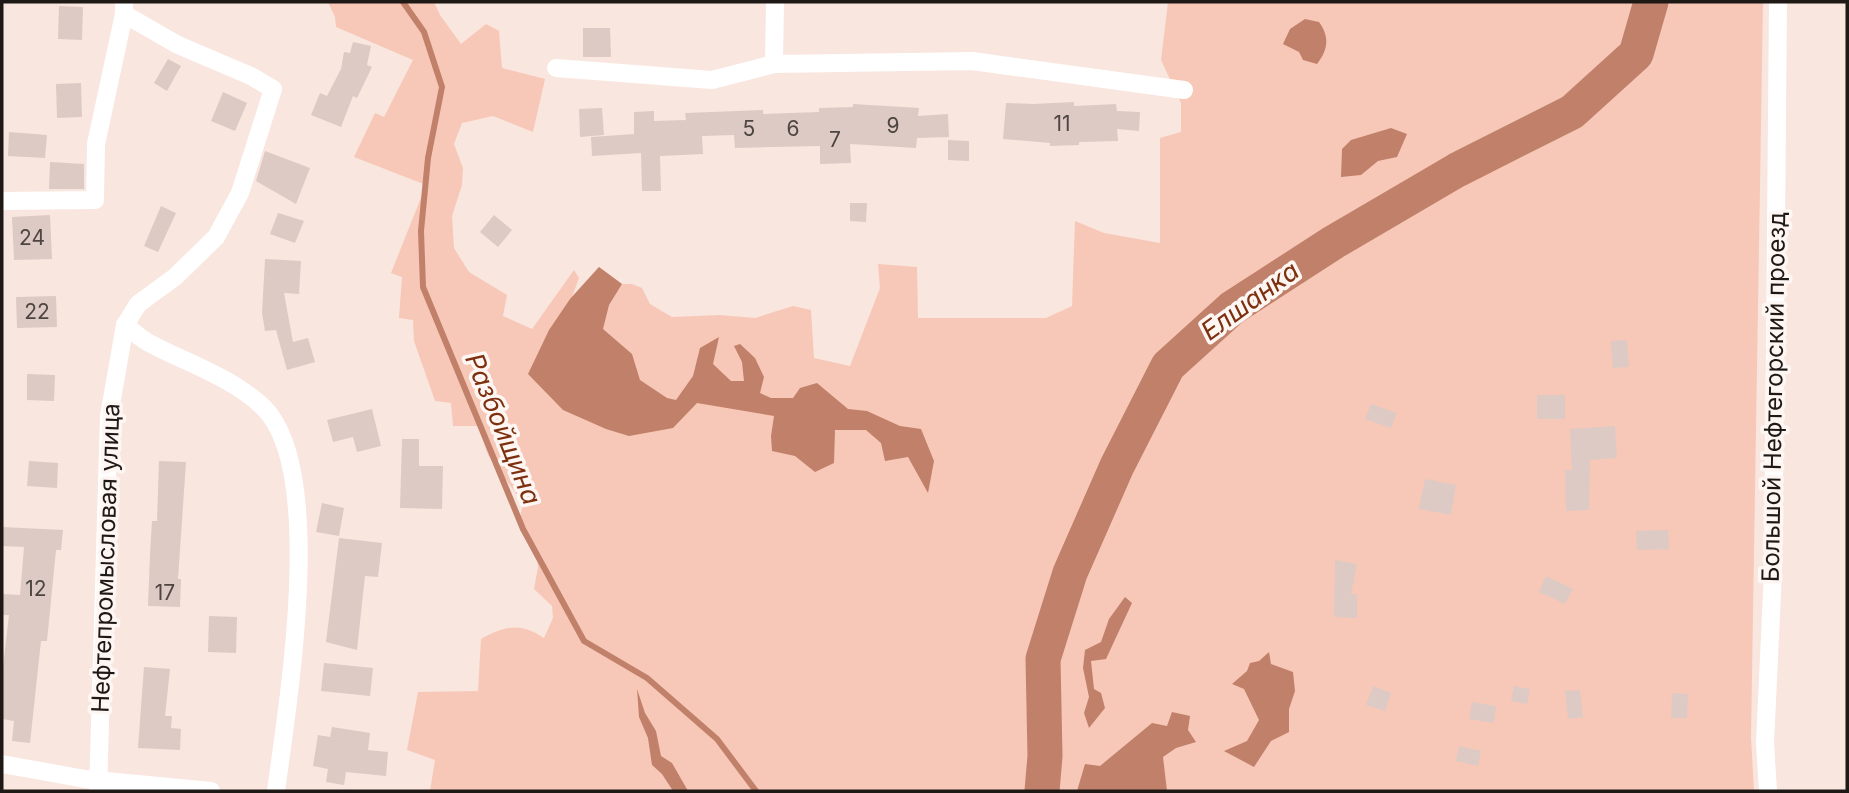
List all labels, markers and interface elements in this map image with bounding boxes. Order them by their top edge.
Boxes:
house number: 11 [1053,111,1071,136]
house number: 9 [886,113,900,138]
house number: 5 [743,116,755,141]
house number: 6 [786,116,800,141]
house number: 7 [829,127,841,152]
street label: Большой Нефтегорский проезд [1756,212,1791,582]
house number: 24 [19,225,45,250]
water label: Елшанка [1195,255,1305,346]
house number: 22 [24,299,50,324]
water label: Разбойщина [459,349,548,509]
street label: Нефтепромысловая улица [86,403,125,713]
house number: 12 [25,576,47,601]
house number: 17 [155,580,175,605]

